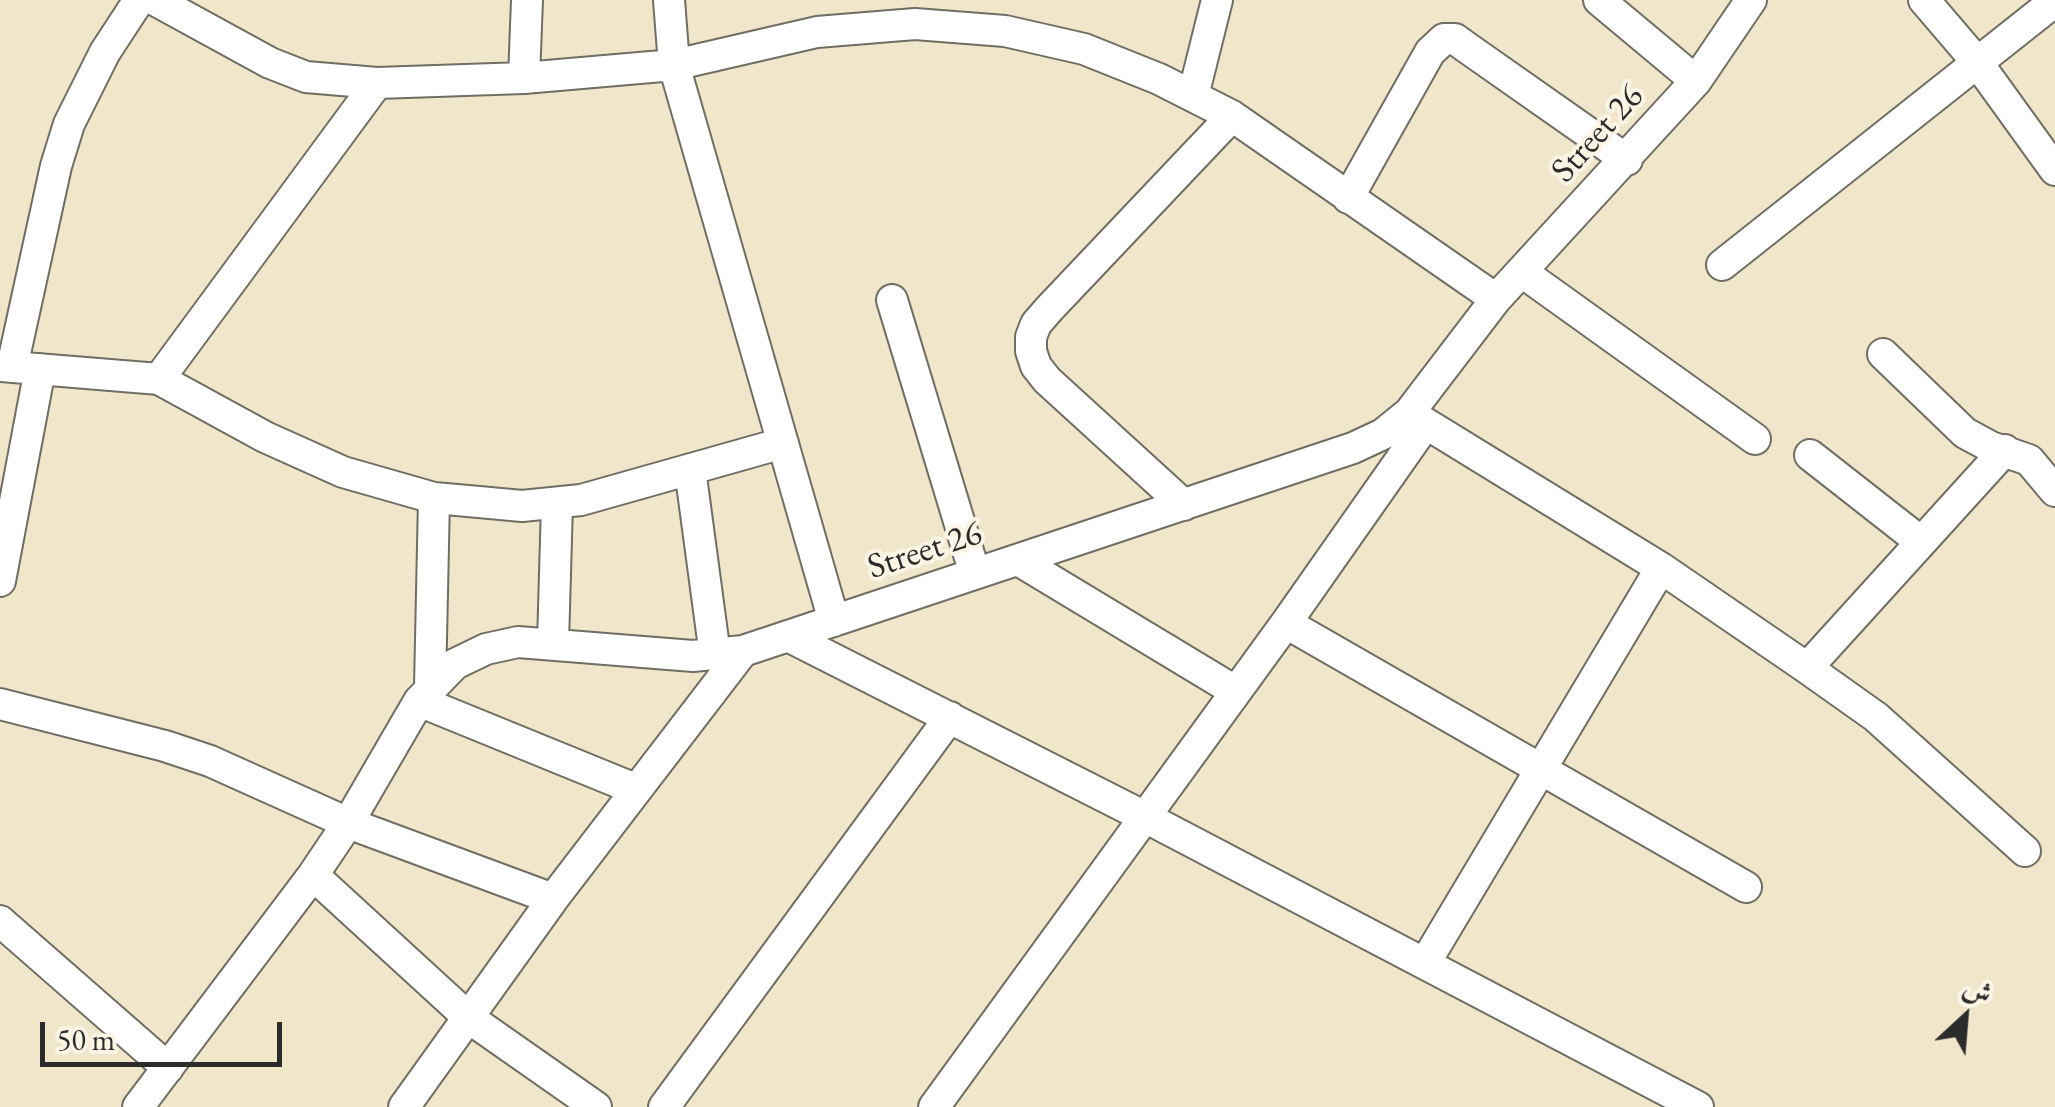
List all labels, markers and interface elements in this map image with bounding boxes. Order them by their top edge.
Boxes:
street label: Street 26 [1543,76,1653,192]
street label: Street 26 [863,513,987,589]
north arrow [1915,967,2015,1067]
text: ش [1958,968,1999,1012]
scale bar [45,1002,288,1064]
text: 50 m [57,1020,115,1059]

